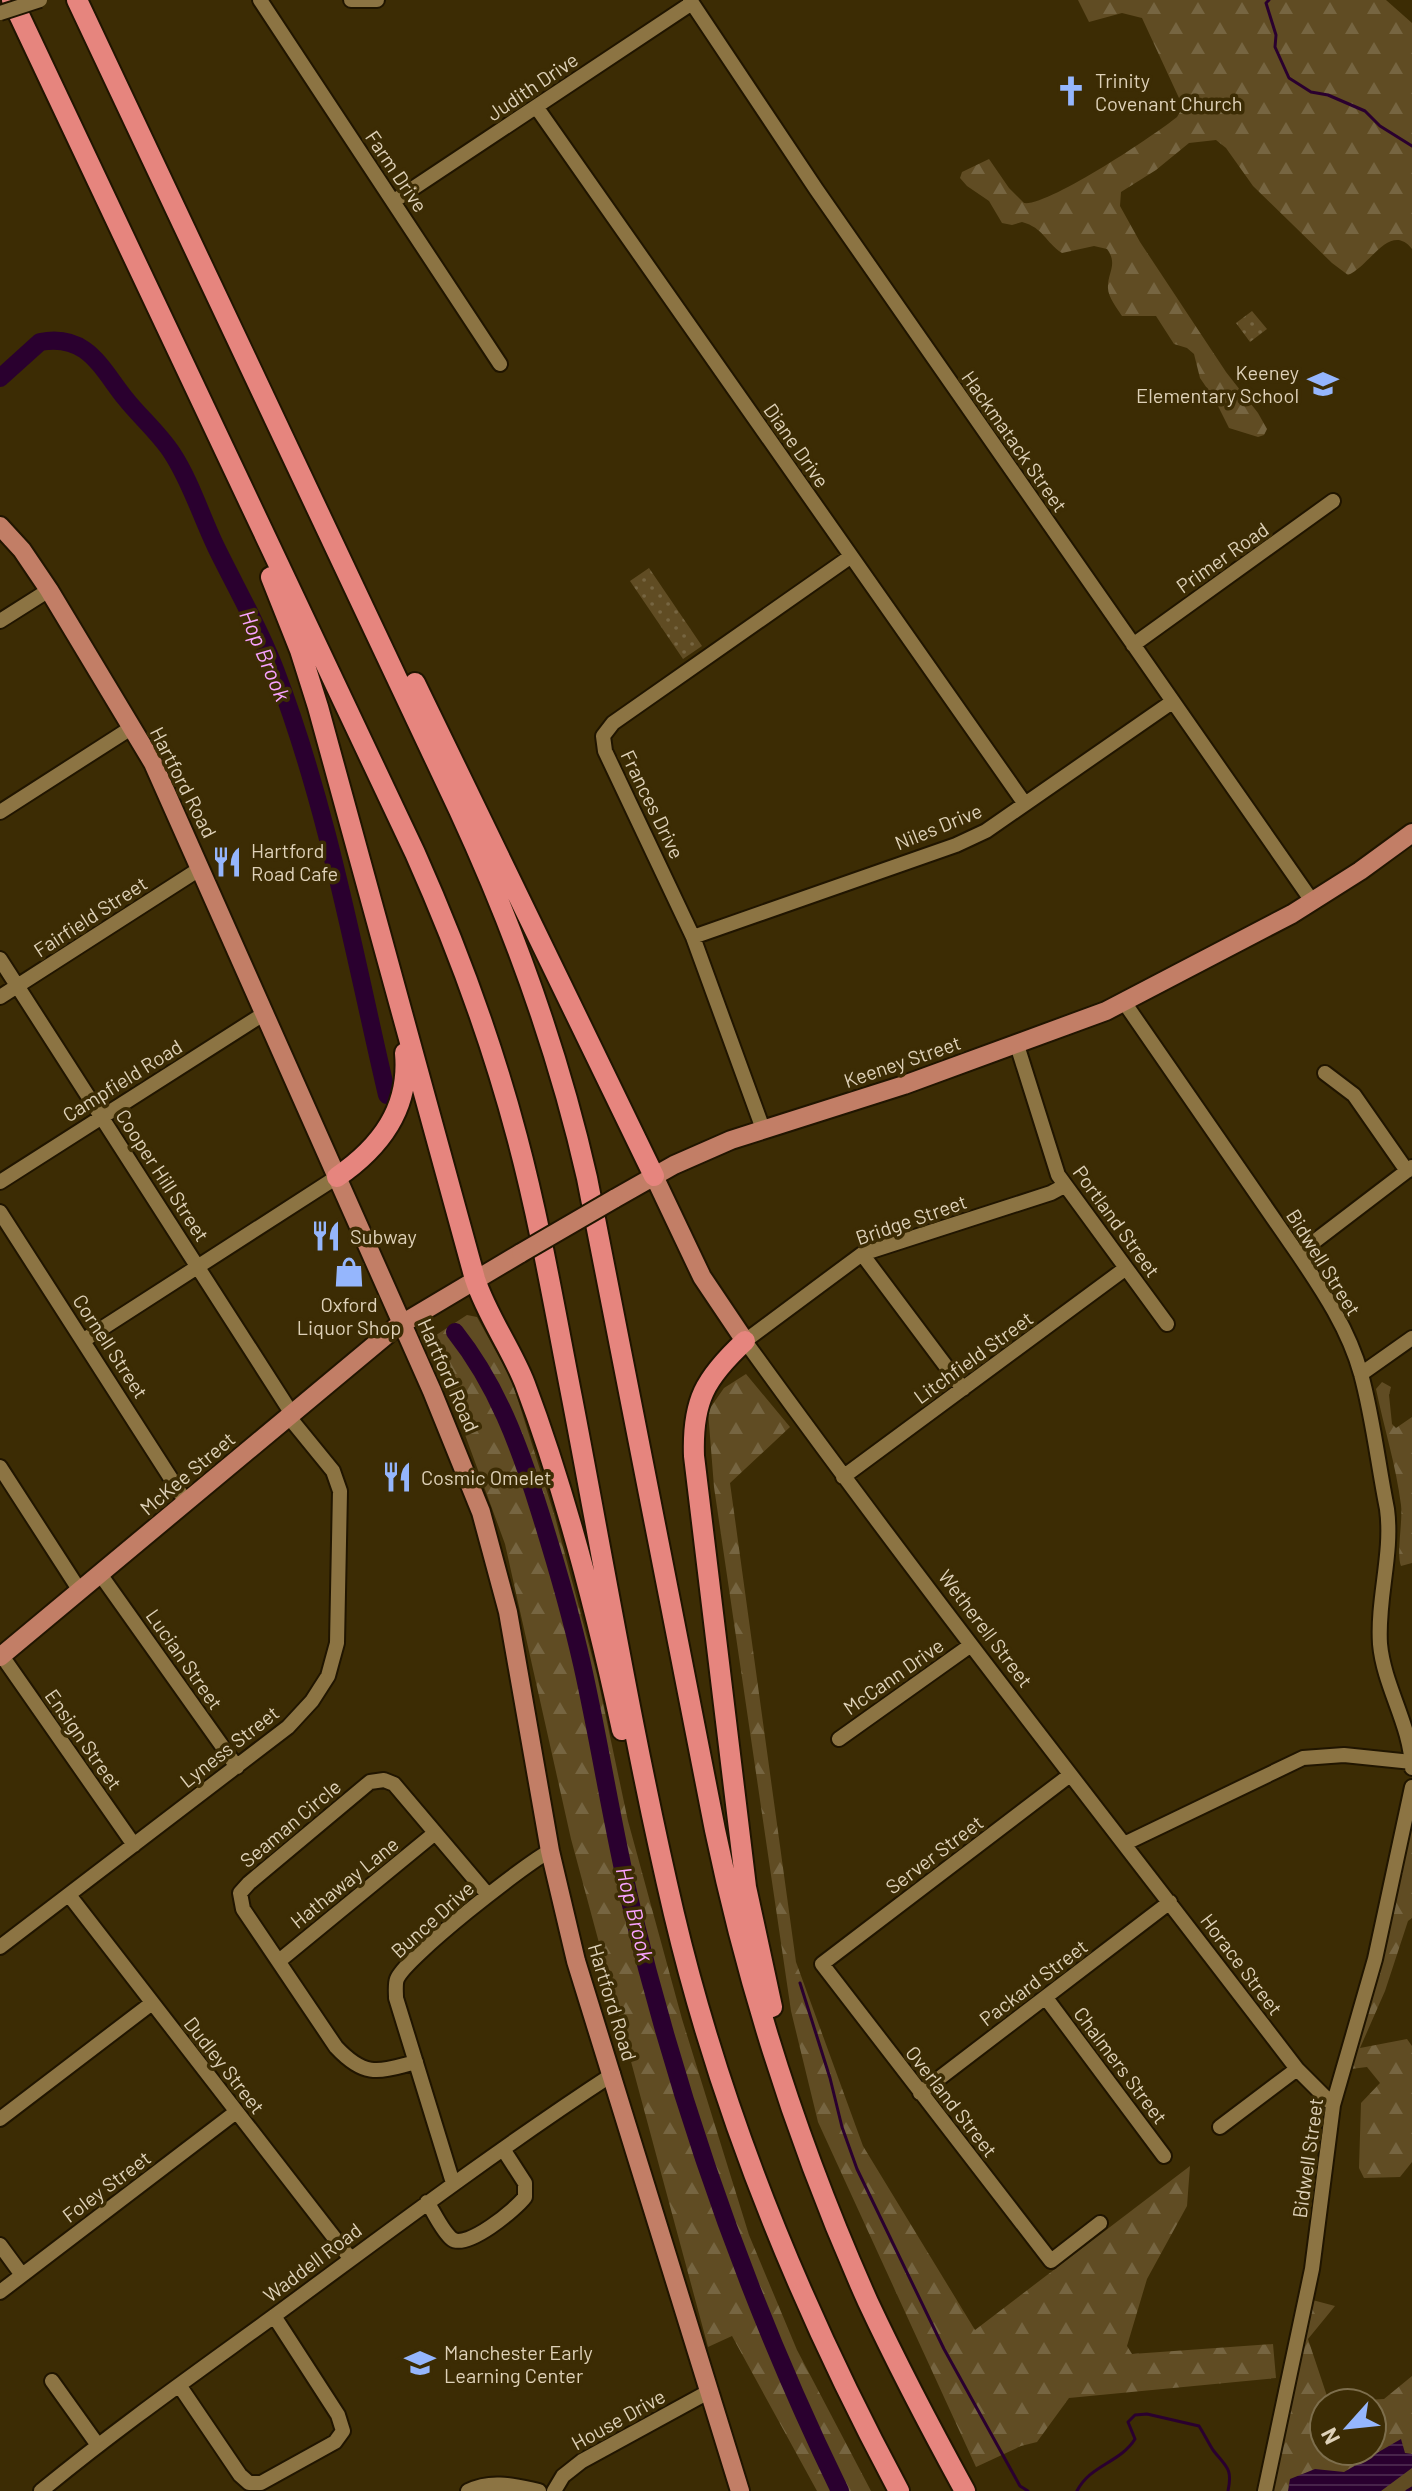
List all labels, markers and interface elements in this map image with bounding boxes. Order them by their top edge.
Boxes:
street label: Judith Drive [482,47,582,125]
place label: Trinity Covenant Church [1095,68,1243,115]
church icon: Trinity Covenant Church [1054,74,1088,108]
street label: Farm Drive [361,126,433,216]
place label: Keeney Elementary School [1136,360,1299,407]
street label: Hackmatack Street [957,366,1073,516]
school or university icon: Keeney Elementary School [1306,367,1340,401]
street label: Diane Drive [759,398,835,492]
street label: Primer Road [1171,517,1273,597]
water label: Hop Brook [235,605,297,705]
street label: Hartford Road [146,722,222,842]
street label: Frances Drive [616,746,690,862]
street label: Niles Drive [891,798,985,854]
place label: Hartford Road Cafe [251,838,338,885]
restaurant icon: Hartford Road Cafe [210,845,244,879]
street label: Fairfield Street [29,870,151,962]
street label: Keeney Street [840,1030,964,1092]
street label: Campfield Road [58,1034,186,1126]
street label: Cooper Hill Street [111,1104,215,1246]
street label: Portland Street [1068,1160,1166,1282]
street label: Bridge Street [852,1189,970,1249]
street label: Bidwell Street [1282,1204,1366,1320]
restaurant icon: Subway [309,1219,343,1253]
place label: Subway [350,1224,417,1248]
shop icon: Oxford Liquor Shop [332,1255,366,1289]
street label: Cornell Street [68,1289,154,1403]
place label: Oxford Liquor Shop [297,1292,401,1339]
street label: Litchfield Street [909,1306,1037,1408]
street label: Hartford Road [413,1315,485,1435]
street label: McKee Street [135,1426,239,1520]
restaurant icon: Cosmic Omelet [380,1460,414,1494]
place label: Cosmic Omelet [421,1465,552,1489]
street label: Wetherell Street [934,1564,1038,1692]
street label: Lucian Street [142,1604,228,1714]
street label: McCann Drive [838,1633,948,1719]
street label: Ensign Street [40,1684,128,1794]
street label: Lyness Street [175,1700,283,1792]
street label: Seaman Circle [235,1774,345,1872]
street label: Server Street [881,1810,987,1898]
street label: Hathaway Lane [285,1831,403,1933]
water label: Hop Brook [612,1864,660,1964]
street label: Bunce Drive [386,1876,478,1962]
street label: Horace Street [1196,1908,1288,2020]
street label: Packard Street [974,1934,1092,2030]
street label: Hartford Road [584,1940,642,2064]
street label: Chalmers Street [1069,2002,1173,2128]
street label: Dudley Street [180,2012,270,2118]
street label: Overland Street [901,2041,1003,2161]
street label: Bidwell Street [1287,2096,1327,2220]
street label: Foley Street [57,2145,155,2227]
street label: Waddell Road [258,2217,366,2307]
place label: Manchester Early Learning Center [444,2340,593,2387]
school or university icon: Manchester Early Learning Center [403,2346,437,2380]
street label: House Drive [567,2383,669,2455]
north arrow [1308,2387,1388,2467]
text: N [1314,2424,1344,2449]

